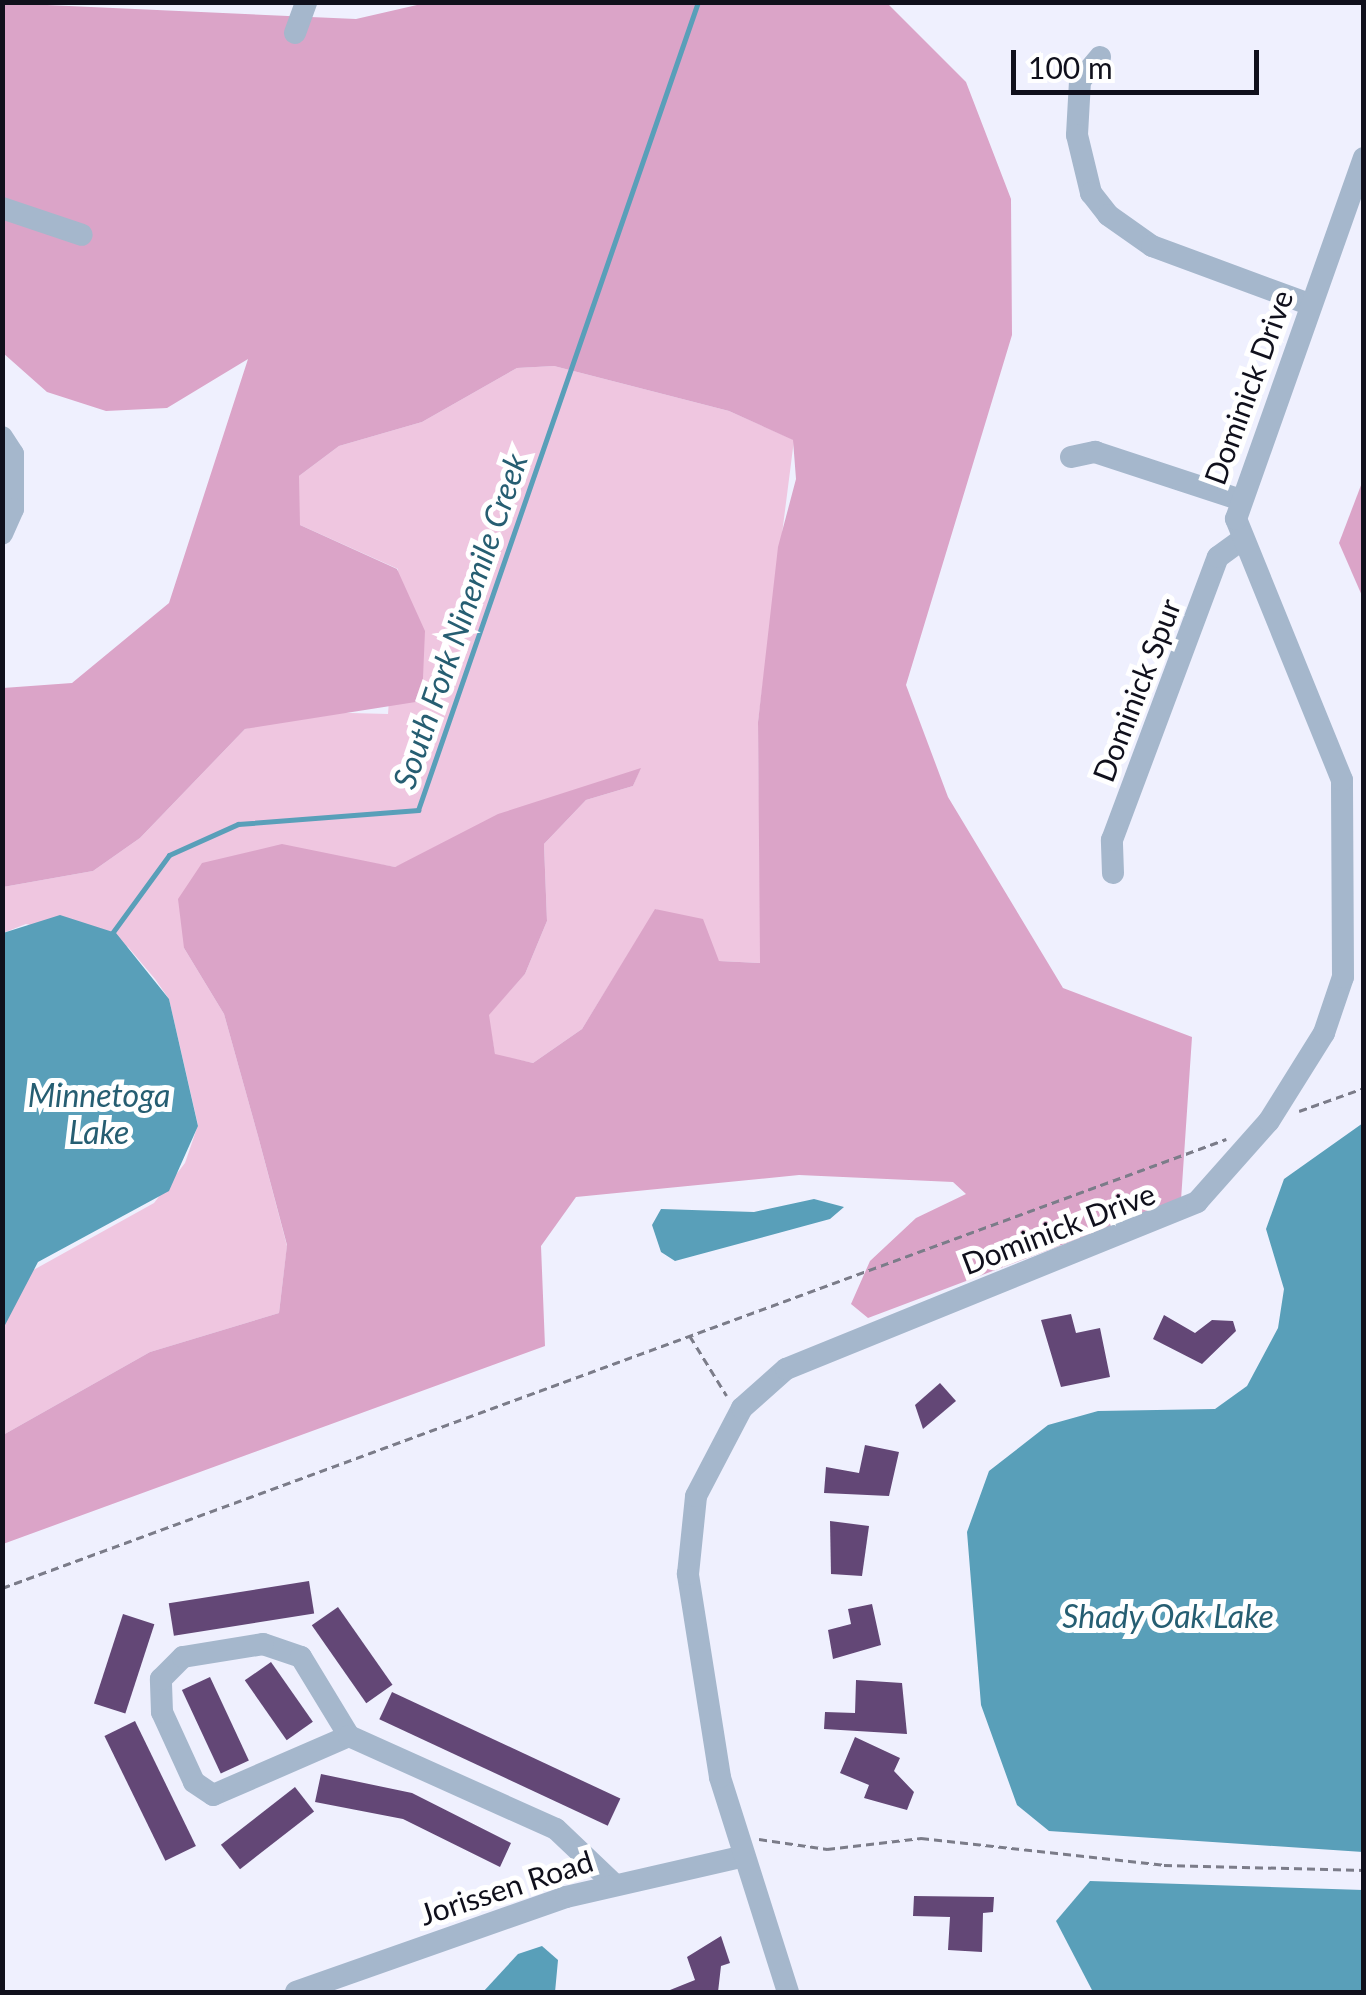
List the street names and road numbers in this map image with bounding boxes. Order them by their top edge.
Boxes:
street label: Dominick Drive [1196,285,1300,489]
street label: Dominick Spur [1085,593,1187,787]
street label: Dominick Drive [956,1175,1160,1281]
street label: Jorissen Road [415,1842,597,1932]

